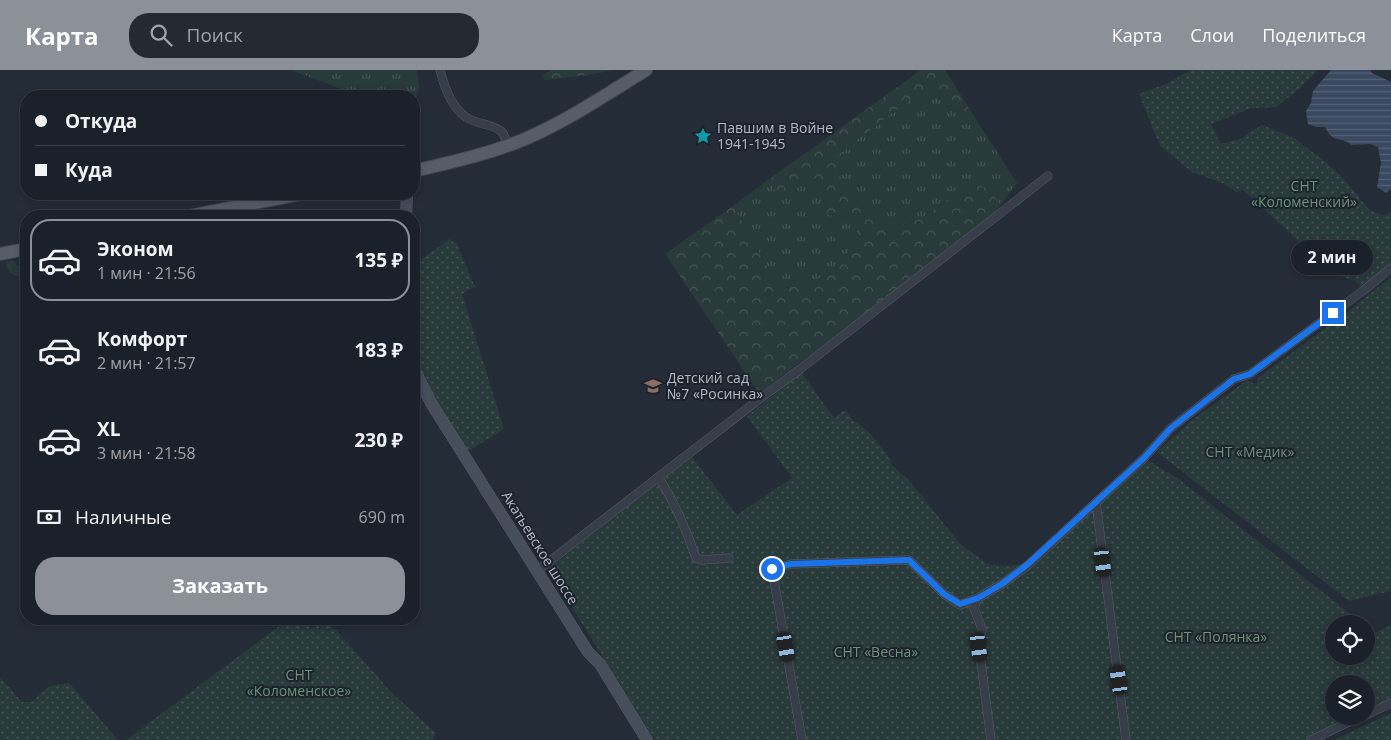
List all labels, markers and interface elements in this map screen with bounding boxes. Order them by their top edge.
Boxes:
search box [129,13,479,58]
text: Карта [25,19,99,52]
icon: search [147,21,175,49]
text: Поиск [187,22,243,48]
text: Карта [1112,23,1162,47]
text: Слои [1190,23,1234,47]
text: Поделиться [1262,23,1366,47]
text: Откуда [65,108,137,134]
place label: Павшим в Войне 1941-1945 [717,118,833,153]
place icon: Павшим в Войне 1941-1945 [693,126,713,146]
text: Куда [65,157,113,183]
park label: СНТ «Коломенский» [1251,176,1357,211]
text: Эконом [97,236,174,262]
icon: car [37,238,82,283]
callout: 2 мин [1292,240,1374,276]
text: 2 мин [1308,246,1356,268]
text: 135 ₽ [354,247,403,273]
text: 1 мин · 21:56 [97,262,196,284]
route end [1322,302,1344,324]
text: Комфорт [97,326,187,352]
icon: car [37,328,82,373]
text: 183 ₽ [354,337,403,363]
text: 2 мин · 21:57 [97,352,196,374]
place label: Детский сад №7 «Росинка» [667,368,763,403]
school or university icon: Детский сад №7 «Росинка» [643,376,663,396]
text: XL [97,416,120,442]
icon: car [37,418,82,463]
text: 230 ₽ [354,427,403,453]
text: 3 мин · 21:58 [97,442,196,464]
park label: СНТ «Медик» [1206,442,1295,461]
street label: Акатьевское шоссе [498,487,583,608]
icon: cash [35,503,63,531]
text: Наличные [75,504,171,530]
text: 690 m [359,506,405,528]
car [1093,546,1112,578]
button: Заказать [35,557,405,615]
route start [761,558,783,580]
map controls [1325,615,1375,725]
button: locate [1325,615,1375,665]
park label: СНТ «Полянка» [1165,627,1267,646]
car [776,631,795,663]
car [969,631,988,663]
park label: СНТ «Весна» [834,642,918,661]
car [1109,664,1128,696]
park label: СНТ «Коломенское» [247,665,351,700]
button: layers [1325,675,1375,725]

